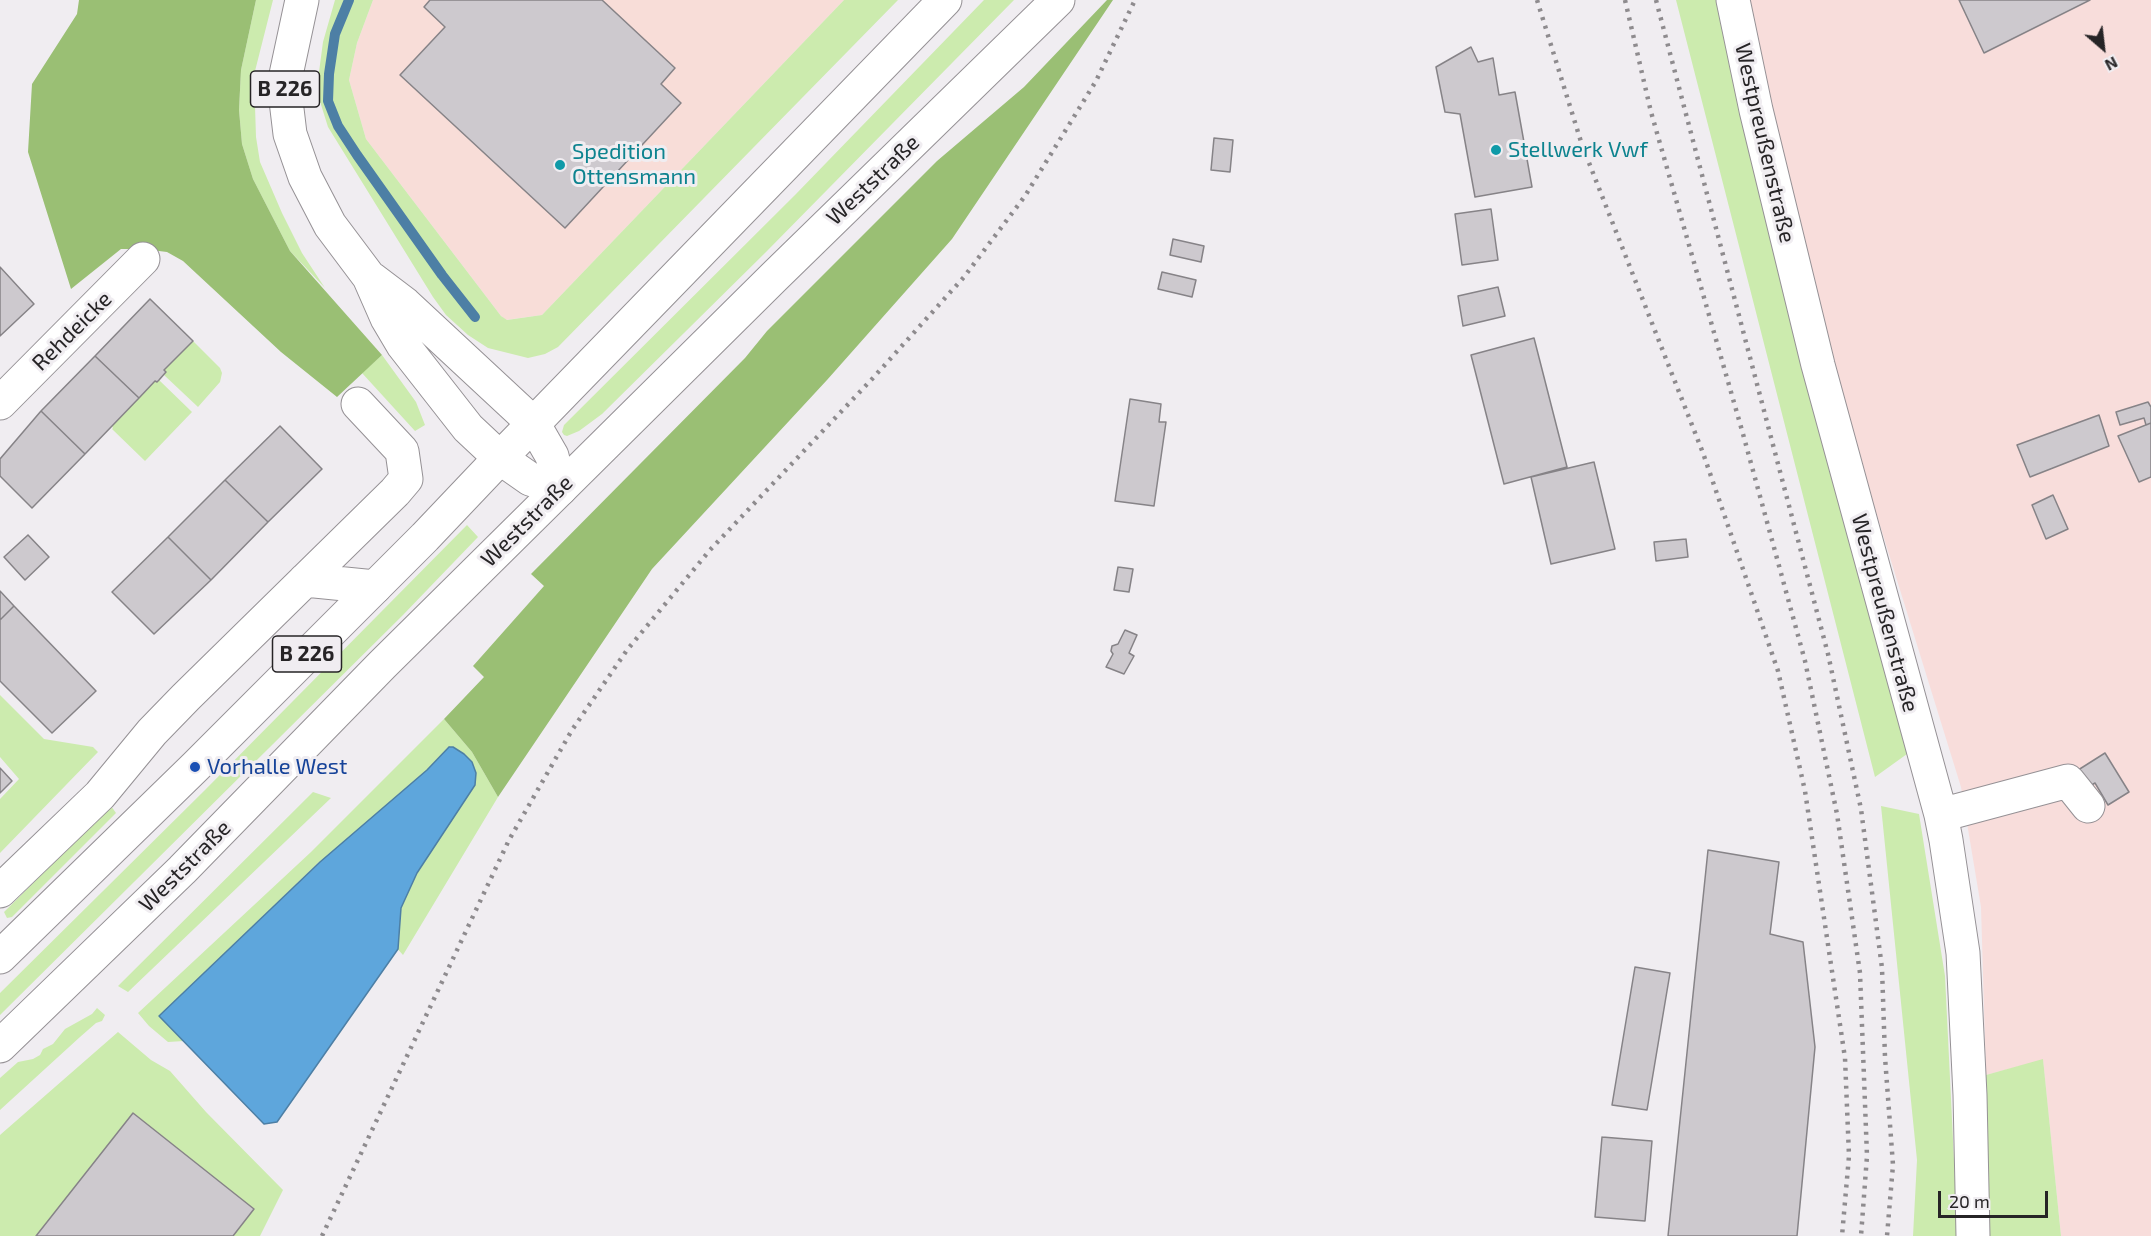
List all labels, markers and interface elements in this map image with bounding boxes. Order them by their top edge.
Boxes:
north arrow [2073,18,2133,78]
street label: Westpreußenstraße [1729,41,1801,245]
text: N [2102,53,2121,75]
road number: B 226 [250,71,320,107]
street label: Weststraße [821,129,925,231]
place label: Stellwerk Vwf [1508,137,1648,163]
place label: Spedition Ottensmann [572,139,696,190]
marker: Stellwerk Vwf [1489,143,1503,157]
marker: Spedition Ottensmann [553,158,567,172]
street label: Rehdeicke [27,286,117,376]
street label: Weststraße [476,470,578,572]
street label: Westpreußenstraße [1846,511,1924,715]
road number: B 226 [272,636,342,672]
place label: Vorhalle West [207,754,347,780]
marker: Vorhalle West [188,760,202,774]
street label: Weststraße [134,815,236,917]
scale bar [1941,1179,2050,1217]
text: 20 m [1949,1190,1990,1212]

